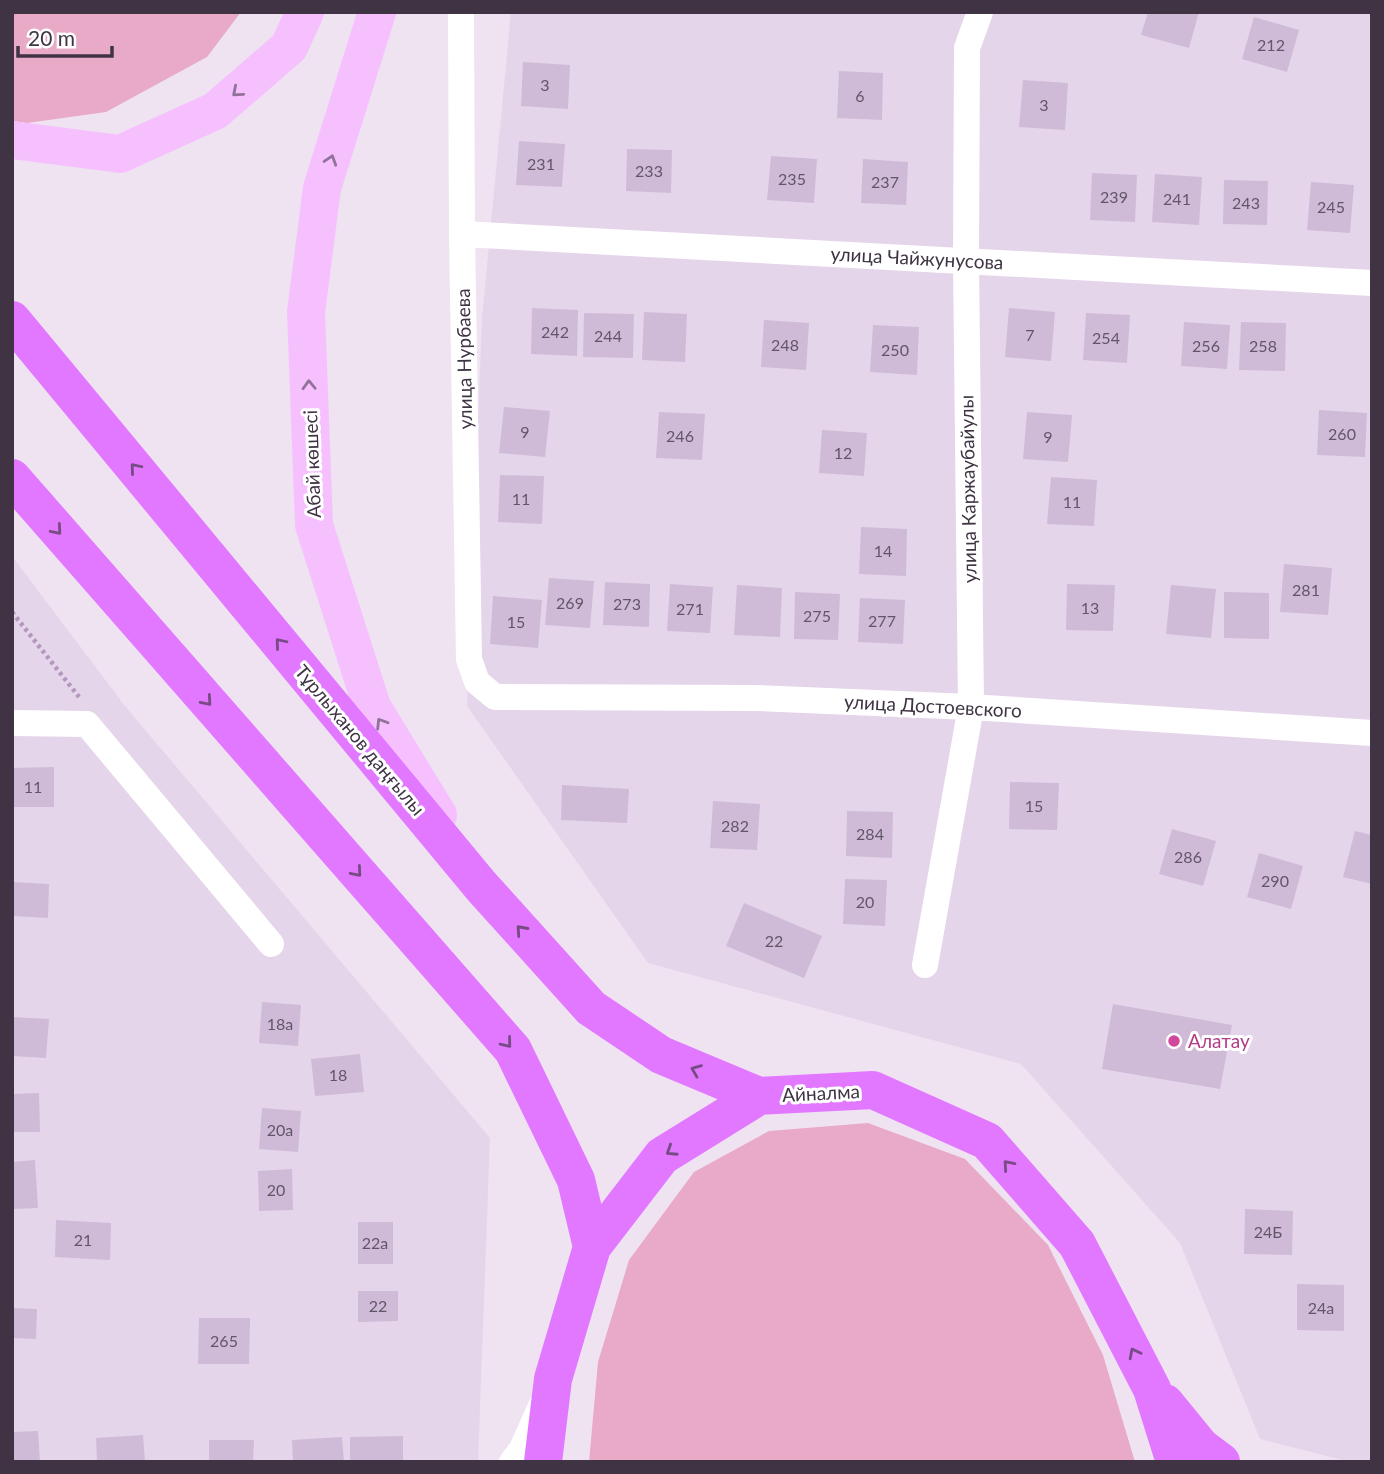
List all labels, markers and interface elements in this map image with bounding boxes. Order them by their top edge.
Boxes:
scale bar [18,14,112,58]
text: 20 m [28,25,75,50]
house number: 212 [1257,35,1285,54]
house number: 3 [540,75,550,94]
one-way arrow [233,84,246,96]
house number: 6 [855,86,865,105]
house number: 3 [1039,95,1049,114]
one-way arrow [323,154,337,166]
house number: 231 [527,154,555,173]
house number: 233 [635,161,663,180]
house number: 235 [778,169,806,188]
house number: 237 [871,172,899,191]
house number: 239 [1100,187,1128,206]
house number: 241 [1163,189,1191,208]
house number: 243 [1232,193,1260,212]
house number: 245 [1317,197,1345,216]
street label: улица Чайжунусова [830,241,1004,274]
street label: улица Нурбаева [451,288,476,430]
house number: 242 [541,322,569,341]
house number: 7 [1025,325,1035,344]
house number: 244 [594,326,622,345]
house number: 254 [1092,328,1120,347]
house number: 248 [771,335,799,354]
house number: 256 [1192,336,1220,355]
house number: 258 [1249,336,1277,355]
house number: 250 [881,340,909,359]
one-way arrow [301,379,317,390]
street label: улица Каржаубайулы [954,395,981,583]
street label: Абай көшесі [298,410,325,519]
house number: 9 [520,422,530,441]
house number: 260 [1328,424,1356,443]
house number: 246 [666,426,694,445]
house number: 9 [1043,427,1053,446]
house number: 12 [834,443,852,462]
one-way arrow [131,464,143,477]
house number: 11 [512,489,530,508]
house number: 11 [1063,492,1081,511]
one-way arrow [49,521,61,534]
house number: 14 [874,541,892,560]
house number: 281 [1292,580,1320,599]
house number: 269 [556,593,584,612]
house number: 273 [613,594,641,613]
house number: 13 [1081,598,1099,617]
house number: 271 [676,599,704,618]
house number: 275 [803,606,831,625]
house number: 277 [868,611,896,630]
house number: 15 [507,612,525,631]
one-way arrow [276,639,288,652]
street label: Тұрлыханов даңғылы [291,660,430,820]
street label: улица Достоевского [844,689,1022,722]
one-way arrow [199,692,211,705]
one-way arrow [377,718,390,731]
house number: 11 [24,777,42,796]
house number: 15 [1025,796,1043,815]
house number: 282 [721,816,749,835]
house number: 284 [856,824,884,843]
house number: 286 [1174,847,1202,866]
one-way arrow [349,864,361,877]
house number: 290 [1261,871,1289,890]
house number: 20 [856,892,874,911]
one-way arrow [517,925,529,938]
house number: 22 [765,931,783,950]
house number: 18а [267,1014,293,1033]
place label: Алатау [1188,1029,1250,1052]
marker: Алатау [1166,1033,1182,1049]
one-way arrow [498,1036,511,1048]
one-way arrow [691,1064,703,1078]
house number: 18 [329,1065,347,1084]
street label: Айналма [782,1079,860,1106]
house number: 20а [267,1120,293,1139]
one-way arrow [666,1143,679,1155]
one-way arrow [1004,1160,1016,1173]
house number: 20 [267,1180,285,1199]
house number: 24Б [1254,1222,1282,1241]
house number: 21 [74,1230,92,1249]
house number: 22а [362,1233,388,1252]
house number: 22 [369,1296,387,1315]
house number: 24а [1308,1298,1334,1317]
house number: 265 [210,1331,238,1350]
one-way arrow [1128,1347,1142,1360]

